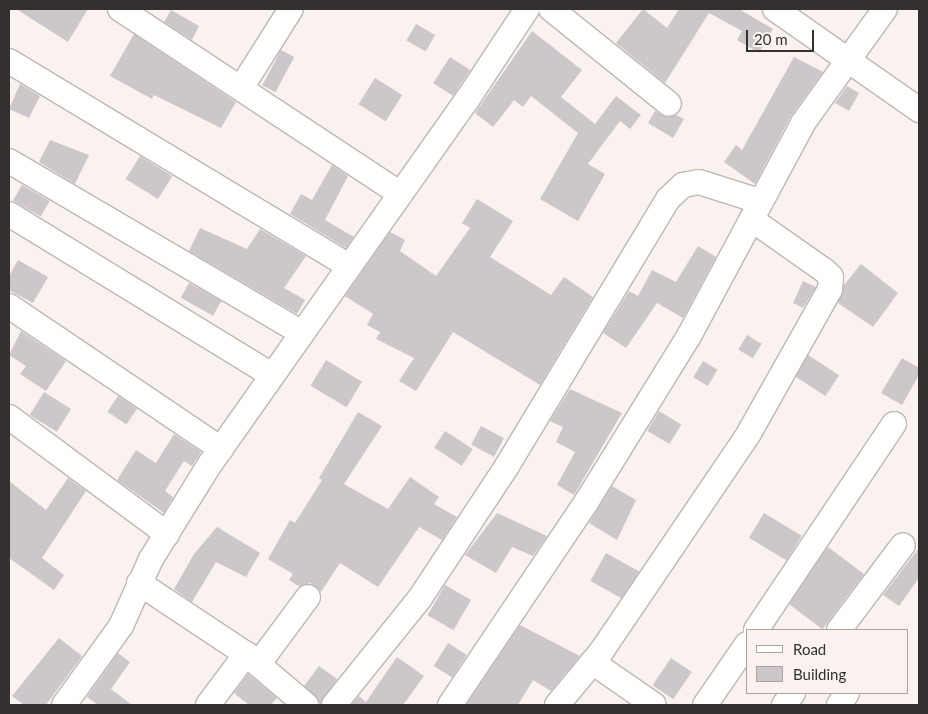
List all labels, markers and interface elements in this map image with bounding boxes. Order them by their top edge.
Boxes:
scale bar [748,20,816,52]
text: 20 m [754,30,788,48]
legend [746,629,908,694]
text: Road [793,640,826,658]
text: Building [793,665,846,683]

